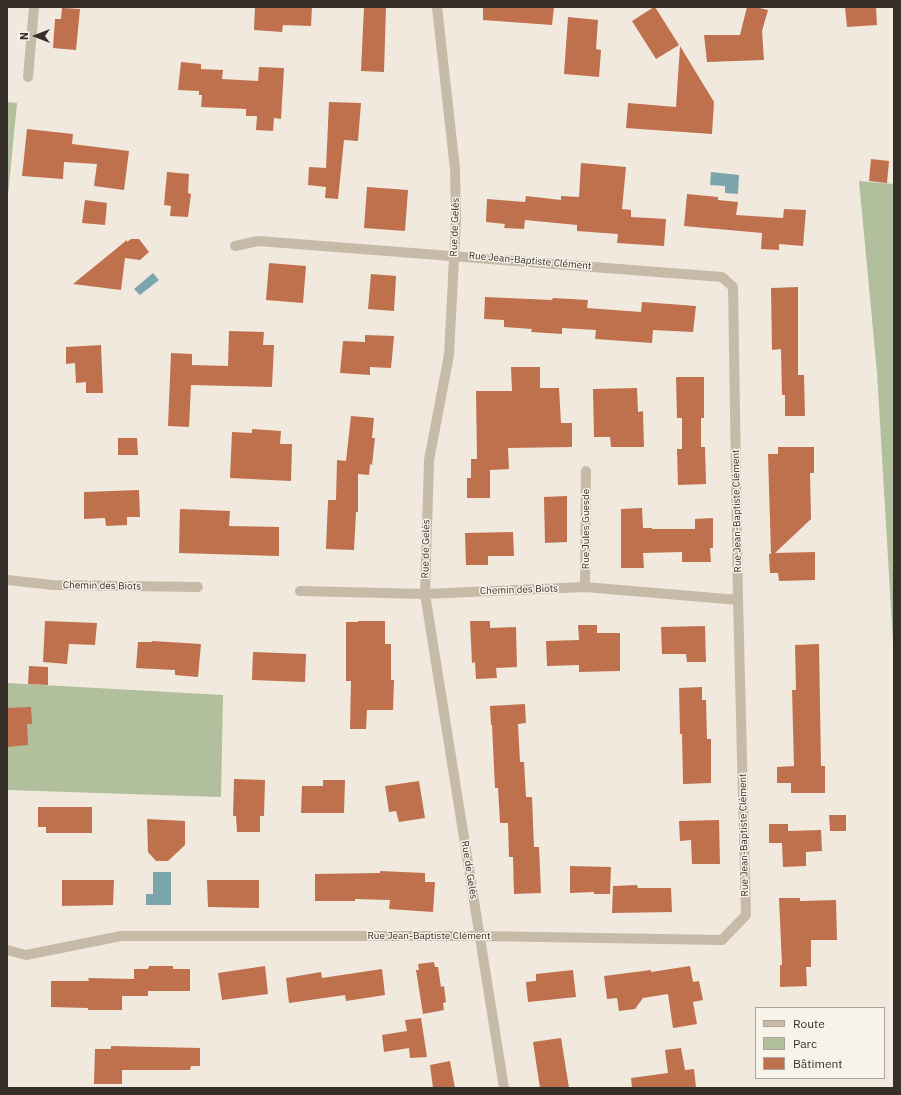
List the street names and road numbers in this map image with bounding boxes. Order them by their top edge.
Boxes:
street label: Rue de Gelès [448,197,462,257]
street label: Rue Jean-Baptiste Clément [468,250,592,272]
street label: Rue Jean-Baptiste Clément [730,449,744,573]
street label: Rue Jules Guesde [580,489,592,569]
street label: Rue de Gelès [419,519,433,579]
street label: Chemin des Biots [63,579,141,593]
street label: Chemin des Biots [480,583,558,597]
street label: Rue Jean-Baptiste Clément [737,773,751,897]
street label: Rue de Gelès [458,840,480,900]
street label: Rue Jean-Baptiste Clément [367,930,491,942]

